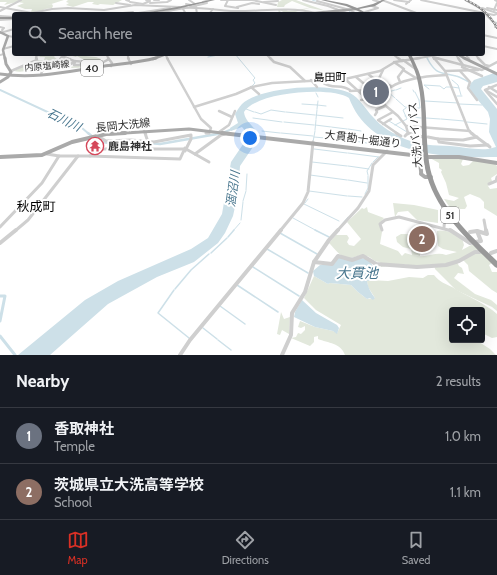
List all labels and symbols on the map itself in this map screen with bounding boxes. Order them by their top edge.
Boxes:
street label: 内原塩崎線 [24,58,71,73]
road number: 40 [81,60,103,76]
district label: 島田町 [314,70,347,84]
pin: 1 [363,77,389,107]
street label: 大洗バイパス [405,102,425,168]
water label: 石川川 [45,105,85,135]
street label: 長岡大洗線 [95,115,151,135]
street label: 大貫勘十堀通り [324,127,402,151]
your location [240,128,260,148]
temple icon: 鹿島神社 [85,136,105,156]
place label: 鹿島神社 [108,139,152,153]
water label: 涸沼川 [223,168,243,208]
district label: 秋成町 [16,198,56,214]
road number: 51 [441,207,459,223]
pin: 2 [409,224,435,254]
water label: 大貫池 [336,264,380,282]

